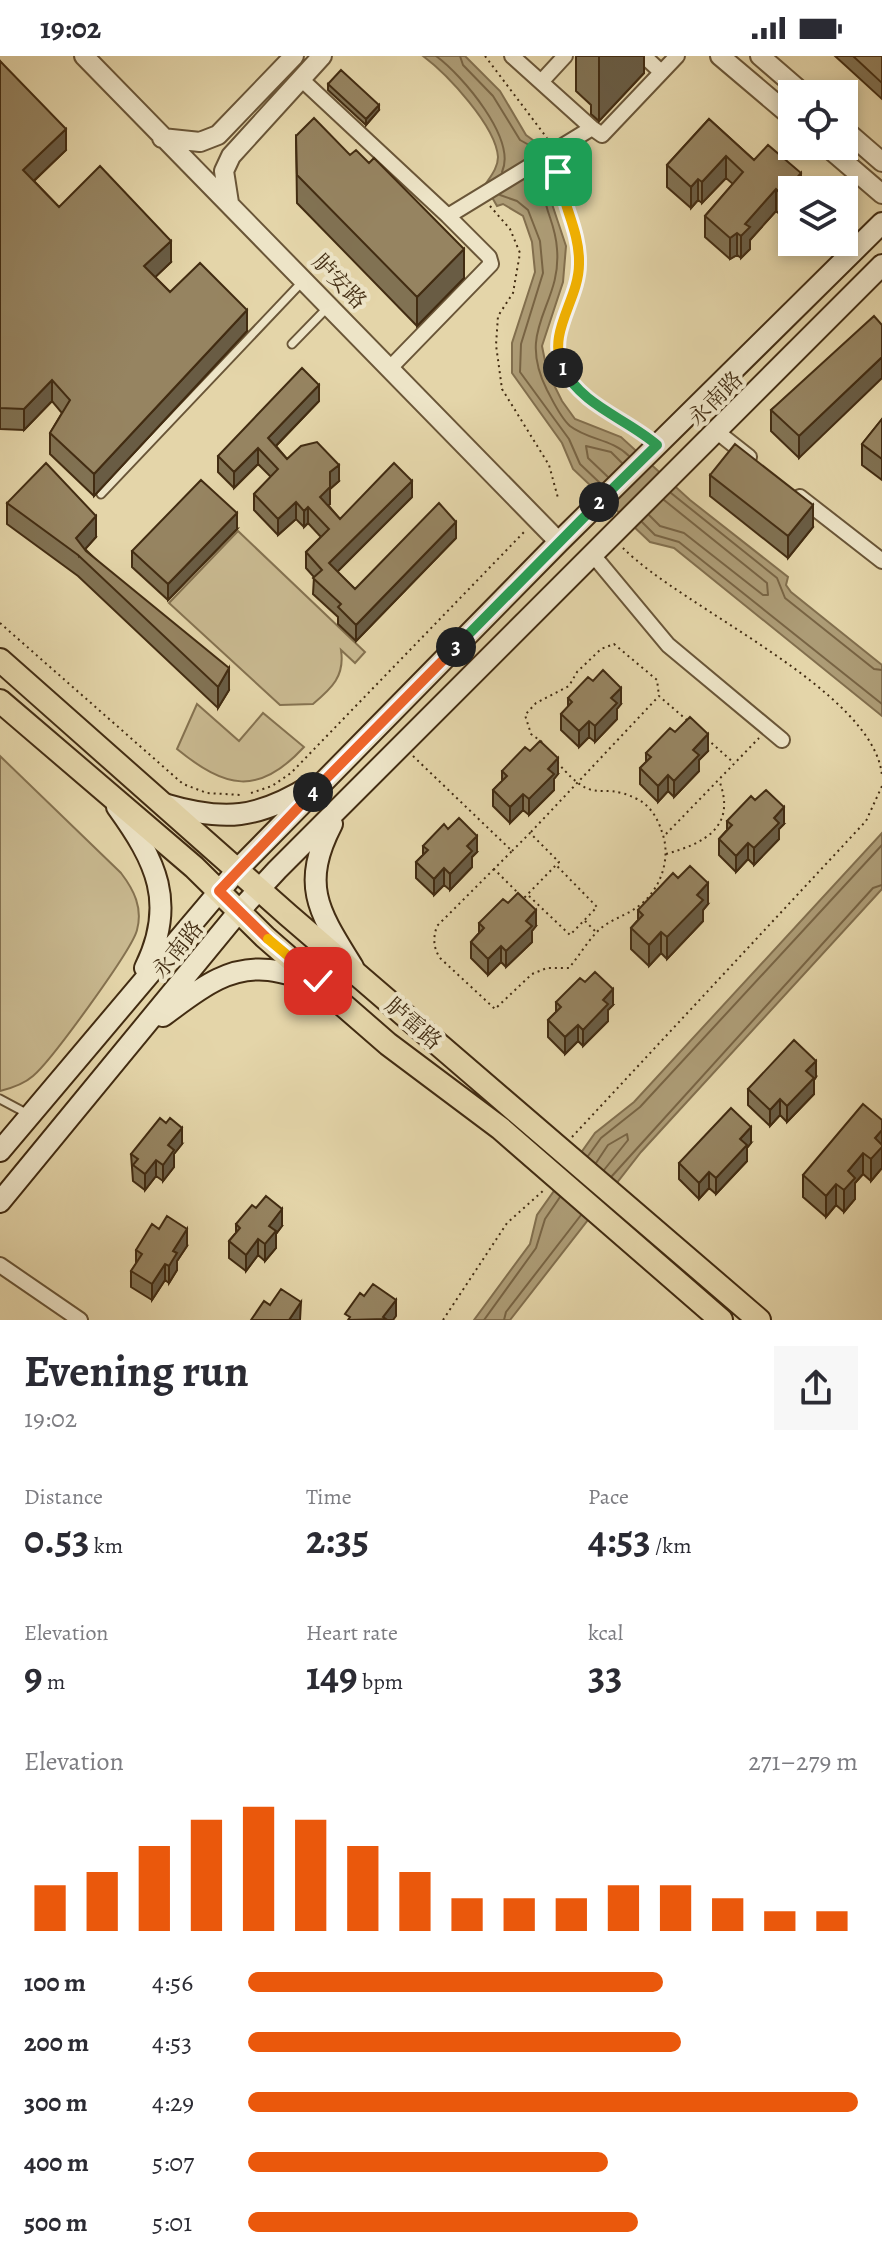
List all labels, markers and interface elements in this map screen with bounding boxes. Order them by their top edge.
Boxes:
text: 19:02 [40,8,101,48]
map controls [778,80,858,256]
button: locate [778,80,858,160]
pin [524,138,592,206]
icon: arrive [536,150,580,194]
button: layers [778,176,858,256]
street label: 胪安路 [306,248,373,316]
pin: 1 [543,348,583,388]
text: 1 [559,353,567,383]
street label: 永南路 [682,365,750,433]
pin: 2 [579,482,619,522]
text: 2 [594,487,604,517]
pin: 3 [436,627,476,667]
text: 3 [451,632,461,662]
pin: 4 [293,772,333,812]
text: 4 [308,777,318,807]
street label: 永南路 [145,915,210,985]
pin [284,947,352,1015]
icon: check [296,959,340,1003]
street label: 胪雷路 [379,991,448,1057]
text: Evening run [24,1341,249,1401]
button: share [774,1346,858,1430]
text: 19:02 [24,1401,77,1436]
text: Distance [24,1482,103,1512]
text: Time [306,1482,352,1512]
text: Pace [588,1482,629,1512]
text: 0.53 [24,1512,89,1567]
text: 2:35 [306,1512,369,1567]
text: 4:53 [588,1512,651,1567]
text: km [89,1531,123,1561]
text: /km [651,1531,691,1561]
text: Elevation [24,1618,108,1648]
text: Heart rate [306,1618,398,1648]
text: kcal [588,1618,623,1648]
text: 9 [24,1648,43,1703]
text: 149 [306,1648,358,1703]
text: 33 [588,1648,622,1703]
text: m [43,1667,65,1697]
text: bpm [358,1667,403,1697]
text: Elevation [24,1744,124,1779]
text: 271–279 m [748,1744,858,1779]
text: 100 m [24,1965,86,2000]
text: 4:56 [152,1965,193,2000]
text: 200 m [24,2025,89,2060]
text: 4:53 [152,2025,192,2060]
text: 300 m [24,2085,88,2120]
text: 4:29 [152,2085,194,2120]
text: 400 m [24,2145,89,2180]
text: 5:07 [152,2145,194,2180]
text: 500 m [24,2205,88,2240]
text: 5:01 [152,2205,192,2240]

